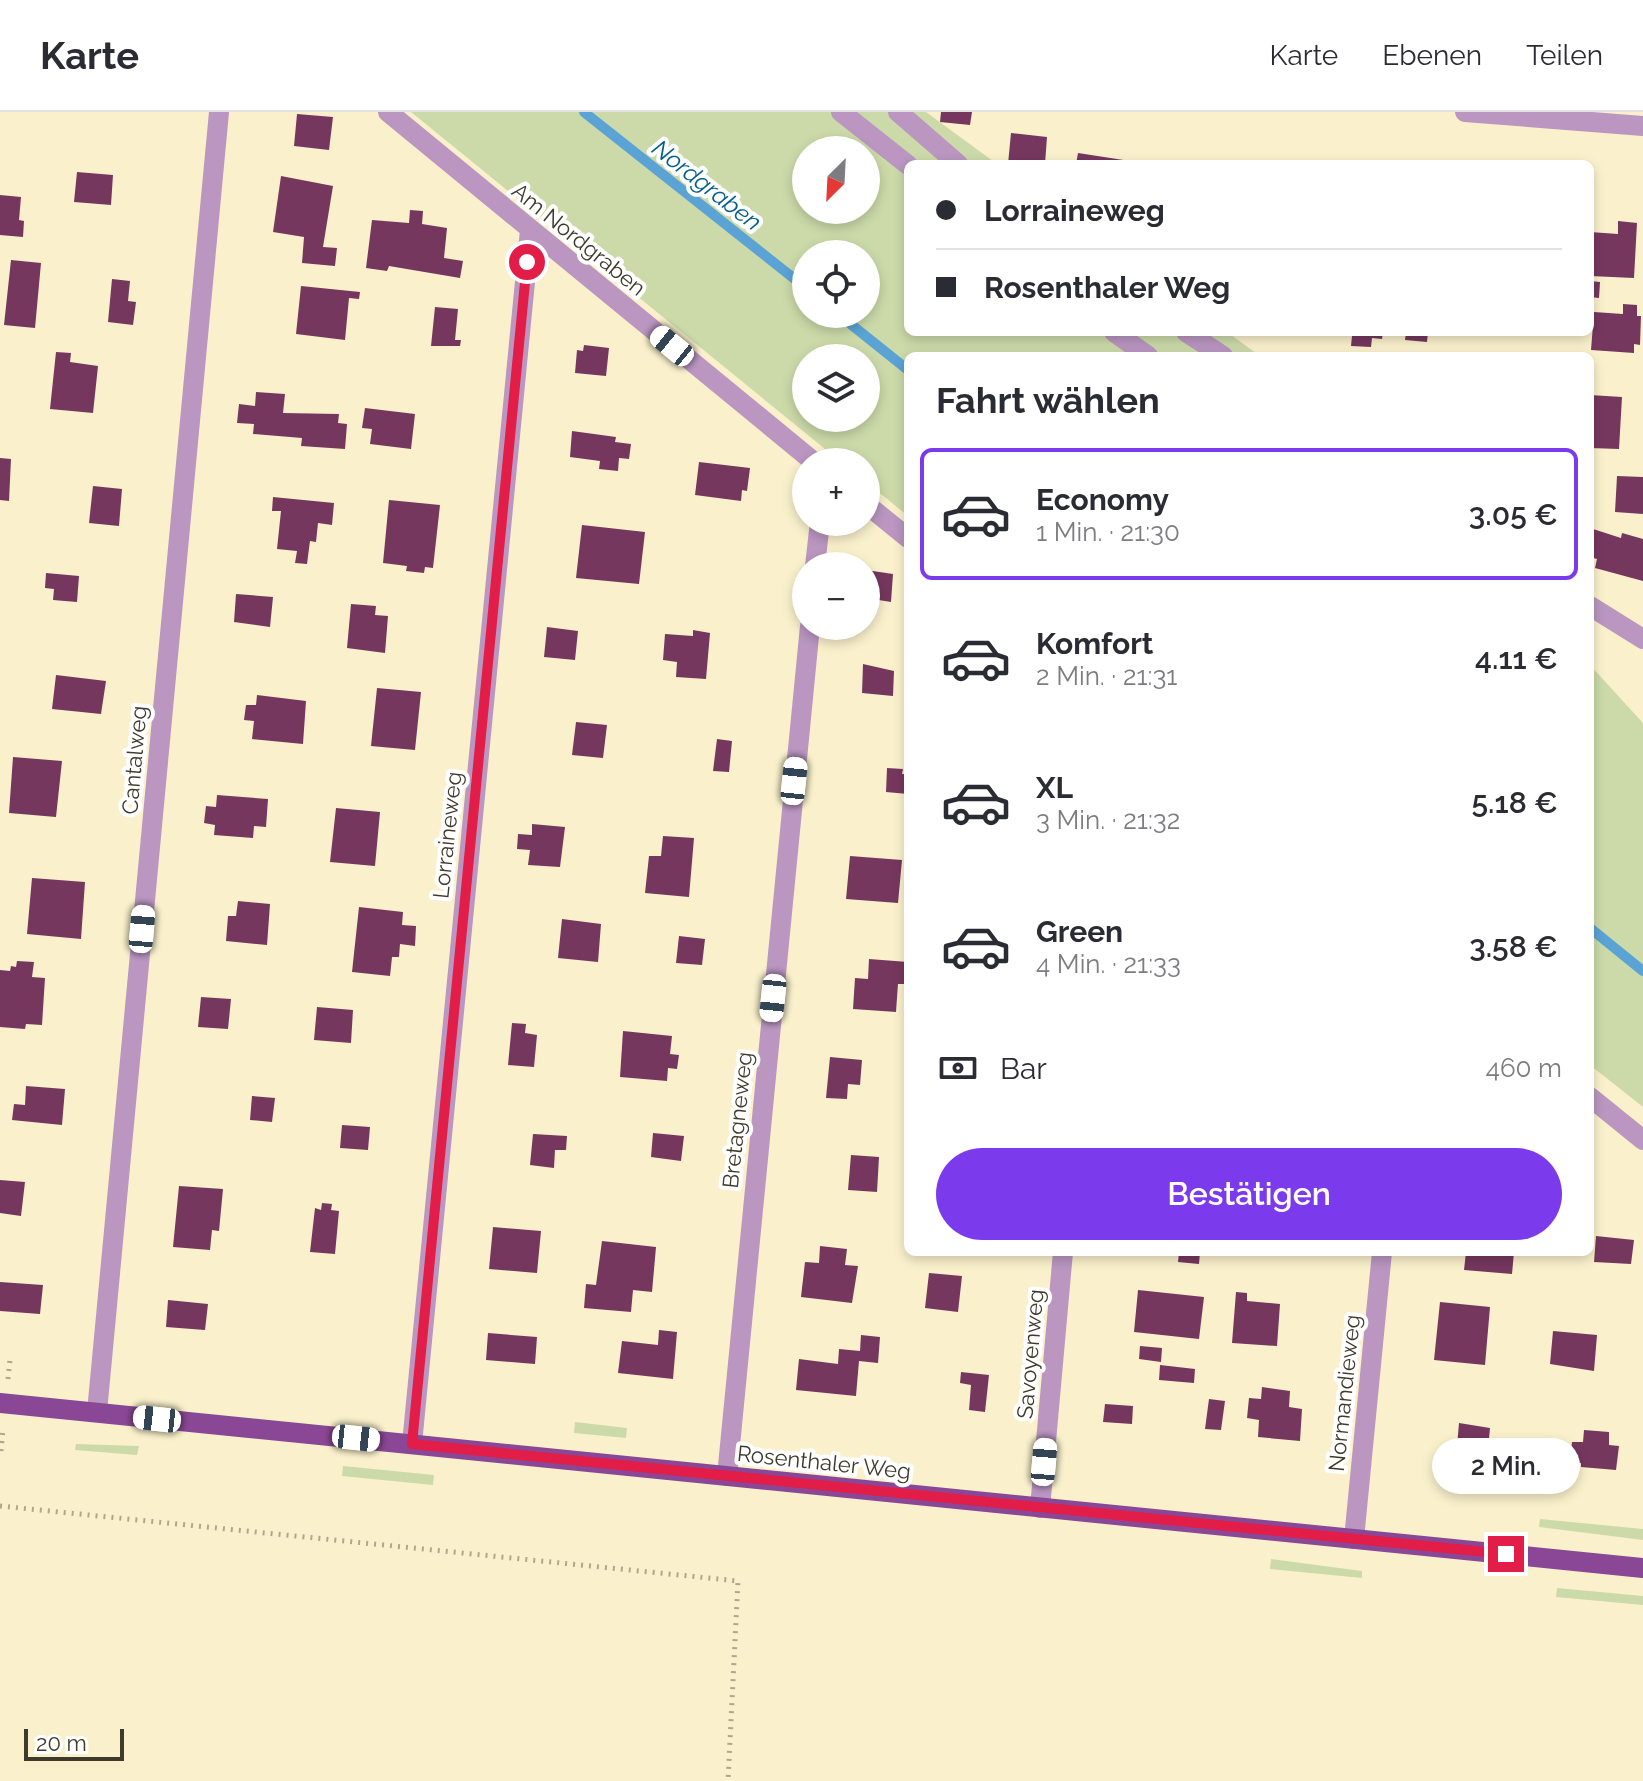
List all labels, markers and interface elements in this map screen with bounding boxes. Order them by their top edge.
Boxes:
text: Karte [40,33,139,78]
text: Karte [1270,39,1338,72]
text: Ebenen [1382,39,1482,72]
text: Teilen [1526,39,1603,72]
water label: Nordgraben [647,133,767,237]
north arrow [792,136,880,224]
map controls [792,136,880,640]
street label: Am Nordgraben [507,177,651,301]
text: Lorraineweg [984,193,1165,228]
button: locate [792,240,880,328]
route start [509,244,545,280]
text: Rosenthaler Weg [984,270,1230,305]
car [646,322,698,370]
button: layers [792,344,880,432]
text: Fahrt wählen [936,379,1160,421]
button: + [792,448,880,536]
icon: car [940,478,1012,550]
text: Economy [1036,482,1169,517]
text: 3.05 € [1469,497,1558,532]
text: 1 Min. · 21:30 [1036,517,1180,547]
button: − [792,552,880,640]
icon: car [940,622,1012,694]
text: Komfort [1036,626,1153,661]
text: 4.11 € [1475,641,1558,676]
text: 2 Min. · 21:31 [1036,661,1177,691]
street label: Cantalweg [116,705,152,815]
car [780,756,808,806]
icon: car [940,766,1012,838]
street label: Lorraineweg [427,770,467,900]
text: XL [1036,770,1073,805]
text: 5.18 € [1472,785,1558,820]
text: 3 Min. · 21:32 [1036,805,1180,835]
car [128,904,156,954]
icon: car [940,910,1012,982]
text: Green [1036,914,1123,949]
text: 3.58 € [1469,929,1558,964]
text: 4 Min. · 21:33 [1036,949,1181,979]
car [759,973,787,1023]
icon: cash [936,1046,980,1090]
street label: Bretagneweg [717,1050,757,1190]
text: Bar [1000,1051,1047,1086]
text: 460 m [1486,1053,1562,1083]
button: Bestätigen [936,1148,1562,1240]
street label: Savoyenweg [1011,1288,1049,1420]
street label: Normandieweg [1323,1313,1365,1473]
car [132,1405,182,1433]
car [331,1424,381,1452]
car [1030,1437,1058,1487]
callout: 2 Min. [1432,1438,1580,1494]
street label: Rosenthaler Weg [736,1440,912,1484]
text: 2 Min. [1471,1451,1541,1481]
route end [1488,1536,1524,1572]
scale bar [24,1725,124,1761]
text: 20 m [36,1730,87,1756]

